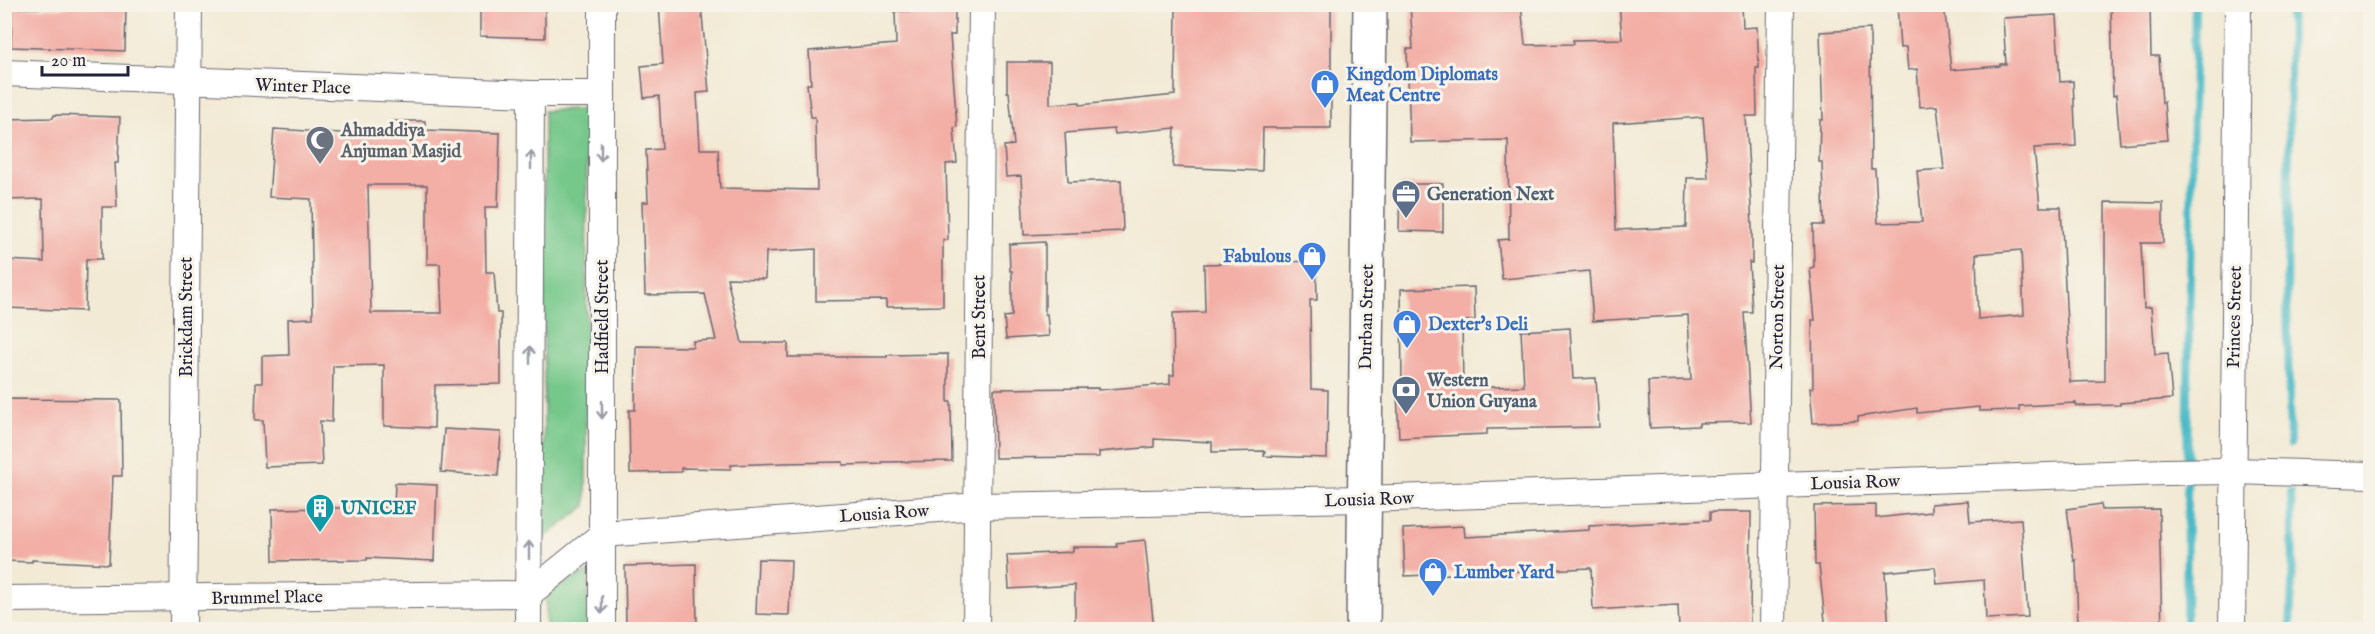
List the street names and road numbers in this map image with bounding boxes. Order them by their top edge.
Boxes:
street label: Winter Place [255,74,351,101]
street label: Brickdam Street [176,257,199,377]
street label: Hadfield Street [592,260,615,374]
street label: Durban Street [1355,264,1380,370]
street label: Norton Street [1766,264,1791,370]
street label: Princes Street [2223,266,2248,368]
street label: Bent Street [969,275,992,359]
street label: Lousia Row [1810,470,1901,497]
street label: Lousia Row [1324,487,1415,514]
street label: Lousia Row [839,500,931,529]
street label: Brummel Place [211,586,323,611]

